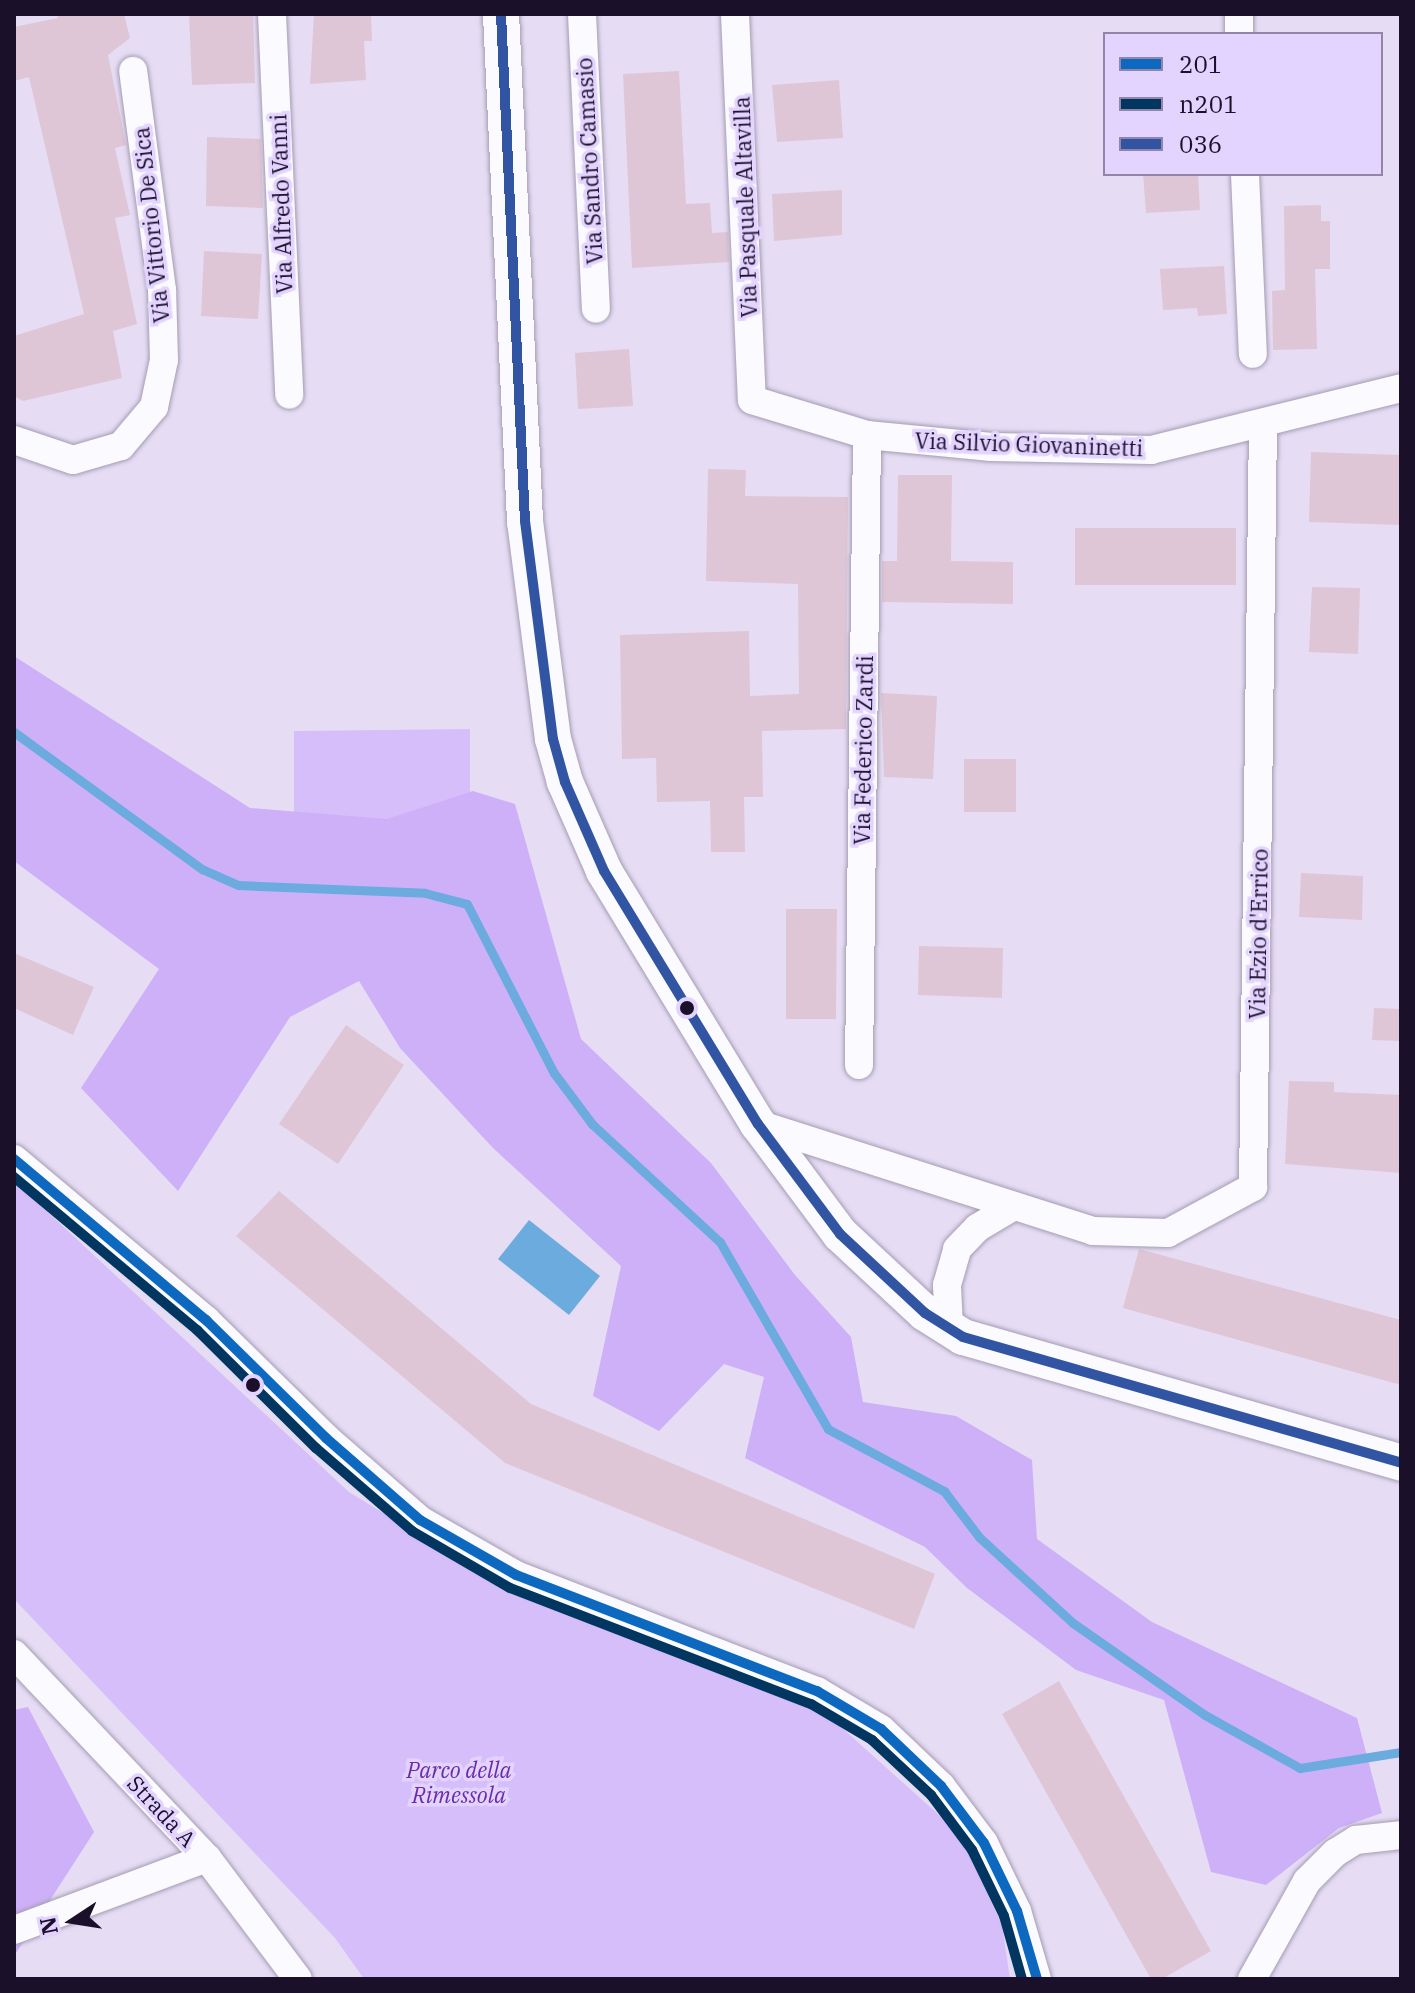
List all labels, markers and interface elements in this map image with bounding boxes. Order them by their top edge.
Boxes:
legend [1103,32,1383,176]
text: 201 [1179,48,1222,80]
street label: Via Sandro Camasio [570,57,608,265]
text: n201 [1179,88,1238,120]
street label: Via Pasquale Altavilla [728,96,762,318]
street label: Via Alfredo Vanni [265,114,297,294]
street label: Via Vittorio De Sica [128,126,174,324]
text: 036 [1179,128,1222,160]
street label: Via Silvio Giovaninetti [914,427,1144,461]
street label: Via Federico Zardi [848,655,878,845]
street label: Via Ezio d'Errico [1243,848,1273,1020]
unlabelled marker [679,1000,695,1016]
unlabelled marker [245,1377,261,1393]
park label: Parco della Rimessola [407,1756,511,1808]
street label: Strada A [122,1770,202,1852]
north arrow [32,1881,112,1961]
text: N [32,1915,64,1938]

